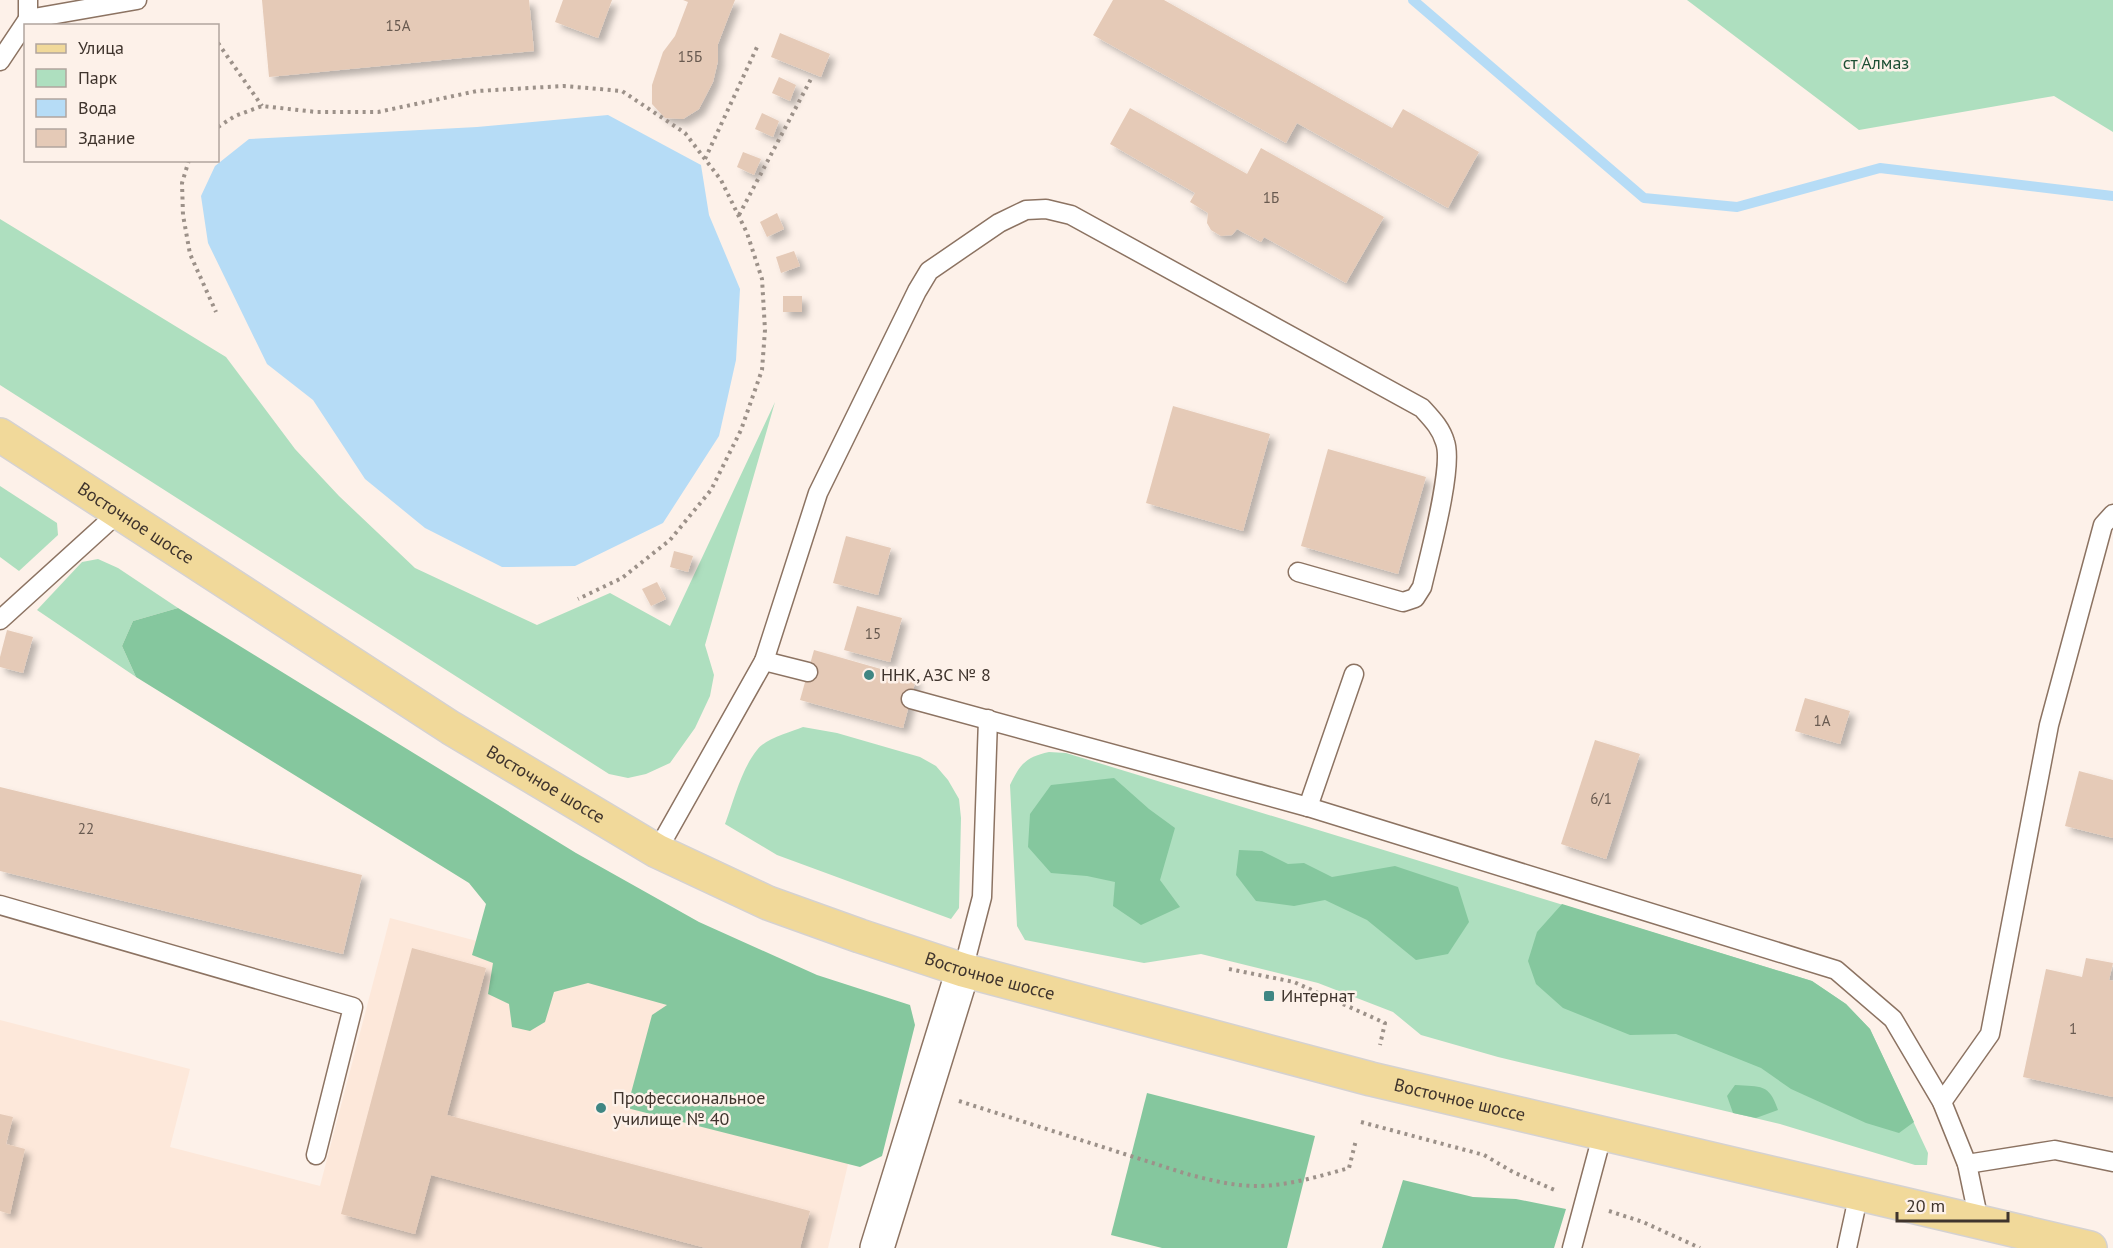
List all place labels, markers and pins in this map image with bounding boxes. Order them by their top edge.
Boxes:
place label: ННК, АЗС № 8 [881,663,991,686]
marker: ННК, АЗС № 8 [862,668,876,682]
place label: Интернат [1281,984,1355,1007]
marker: Интернат [1262,989,1276,1003]
place label: Профессиональное училище № 40 [613,1086,765,1130]
marker: Профессиональное училище № 40 [594,1101,608,1115]

